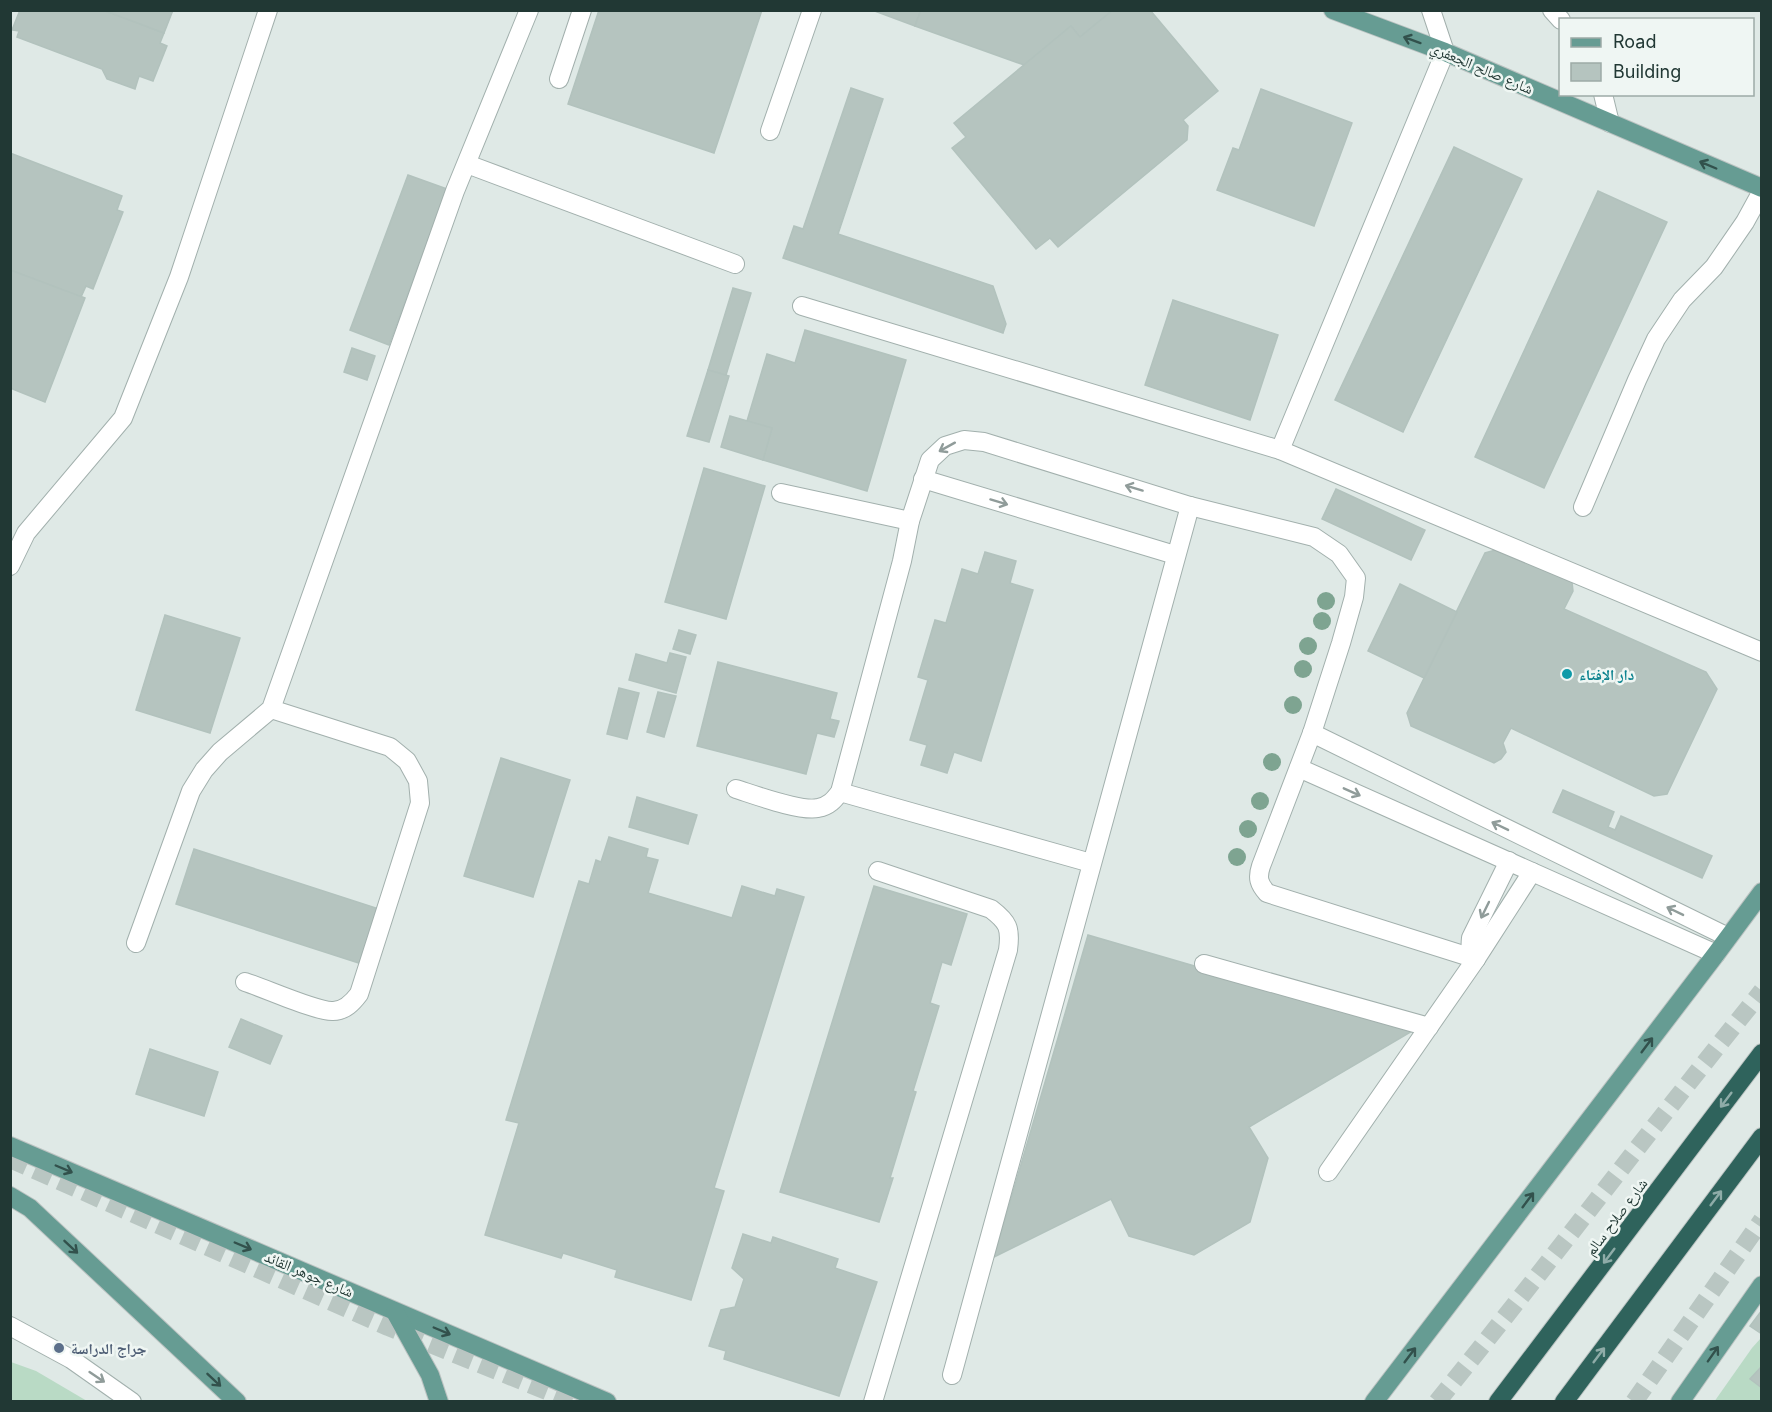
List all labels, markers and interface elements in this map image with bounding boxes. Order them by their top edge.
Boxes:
legend [1559,18,1754,96]
text: Road [1613,31,1656,52]
one-way arrow [1403,33,1422,44]
street label: شارع صالح الجعفري [1427,38,1536,101]
text: Building [1613,61,1681,82]
one-way arrow [1699,159,1717,170]
one-way arrow [939,441,956,453]
one-way arrow [1125,482,1144,493]
one-way arrow [989,497,1008,508]
place label: دار الإفتاء [1579,665,1634,684]
marker: دار الإفتاء [1560,667,1574,681]
one-way arrow [1343,787,1361,798]
one-way arrow [1492,819,1510,831]
one-way arrow [1479,901,1491,919]
one-way arrow [1667,905,1685,917]
one-way arrow [1640,1037,1653,1053]
one-way arrow [1720,1091,1733,1107]
one-way arrow [55,1164,73,1175]
street label: شارع صلاح سالم [1581,1174,1652,1260]
one-way arrow [1710,1191,1722,1207]
one-way arrow [1522,1192,1535,1208]
one-way arrow [64,1240,79,1254]
one-way arrow [234,1241,252,1252]
street label: شارع جوهر القائد [261,1247,356,1302]
one-way arrow [1603,1247,1616,1263]
one-way arrow [432,1326,450,1338]
place label: جراج الدراسة [71,1339,147,1358]
marker: جراج الدراسة [52,1341,66,1355]
one-way arrow [1707,1346,1719,1362]
one-way arrow [1403,1347,1416,1363]
one-way arrow [1593,1347,1606,1363]
one-way arrow [89,1370,106,1383]
one-way arrow [206,1373,221,1387]

